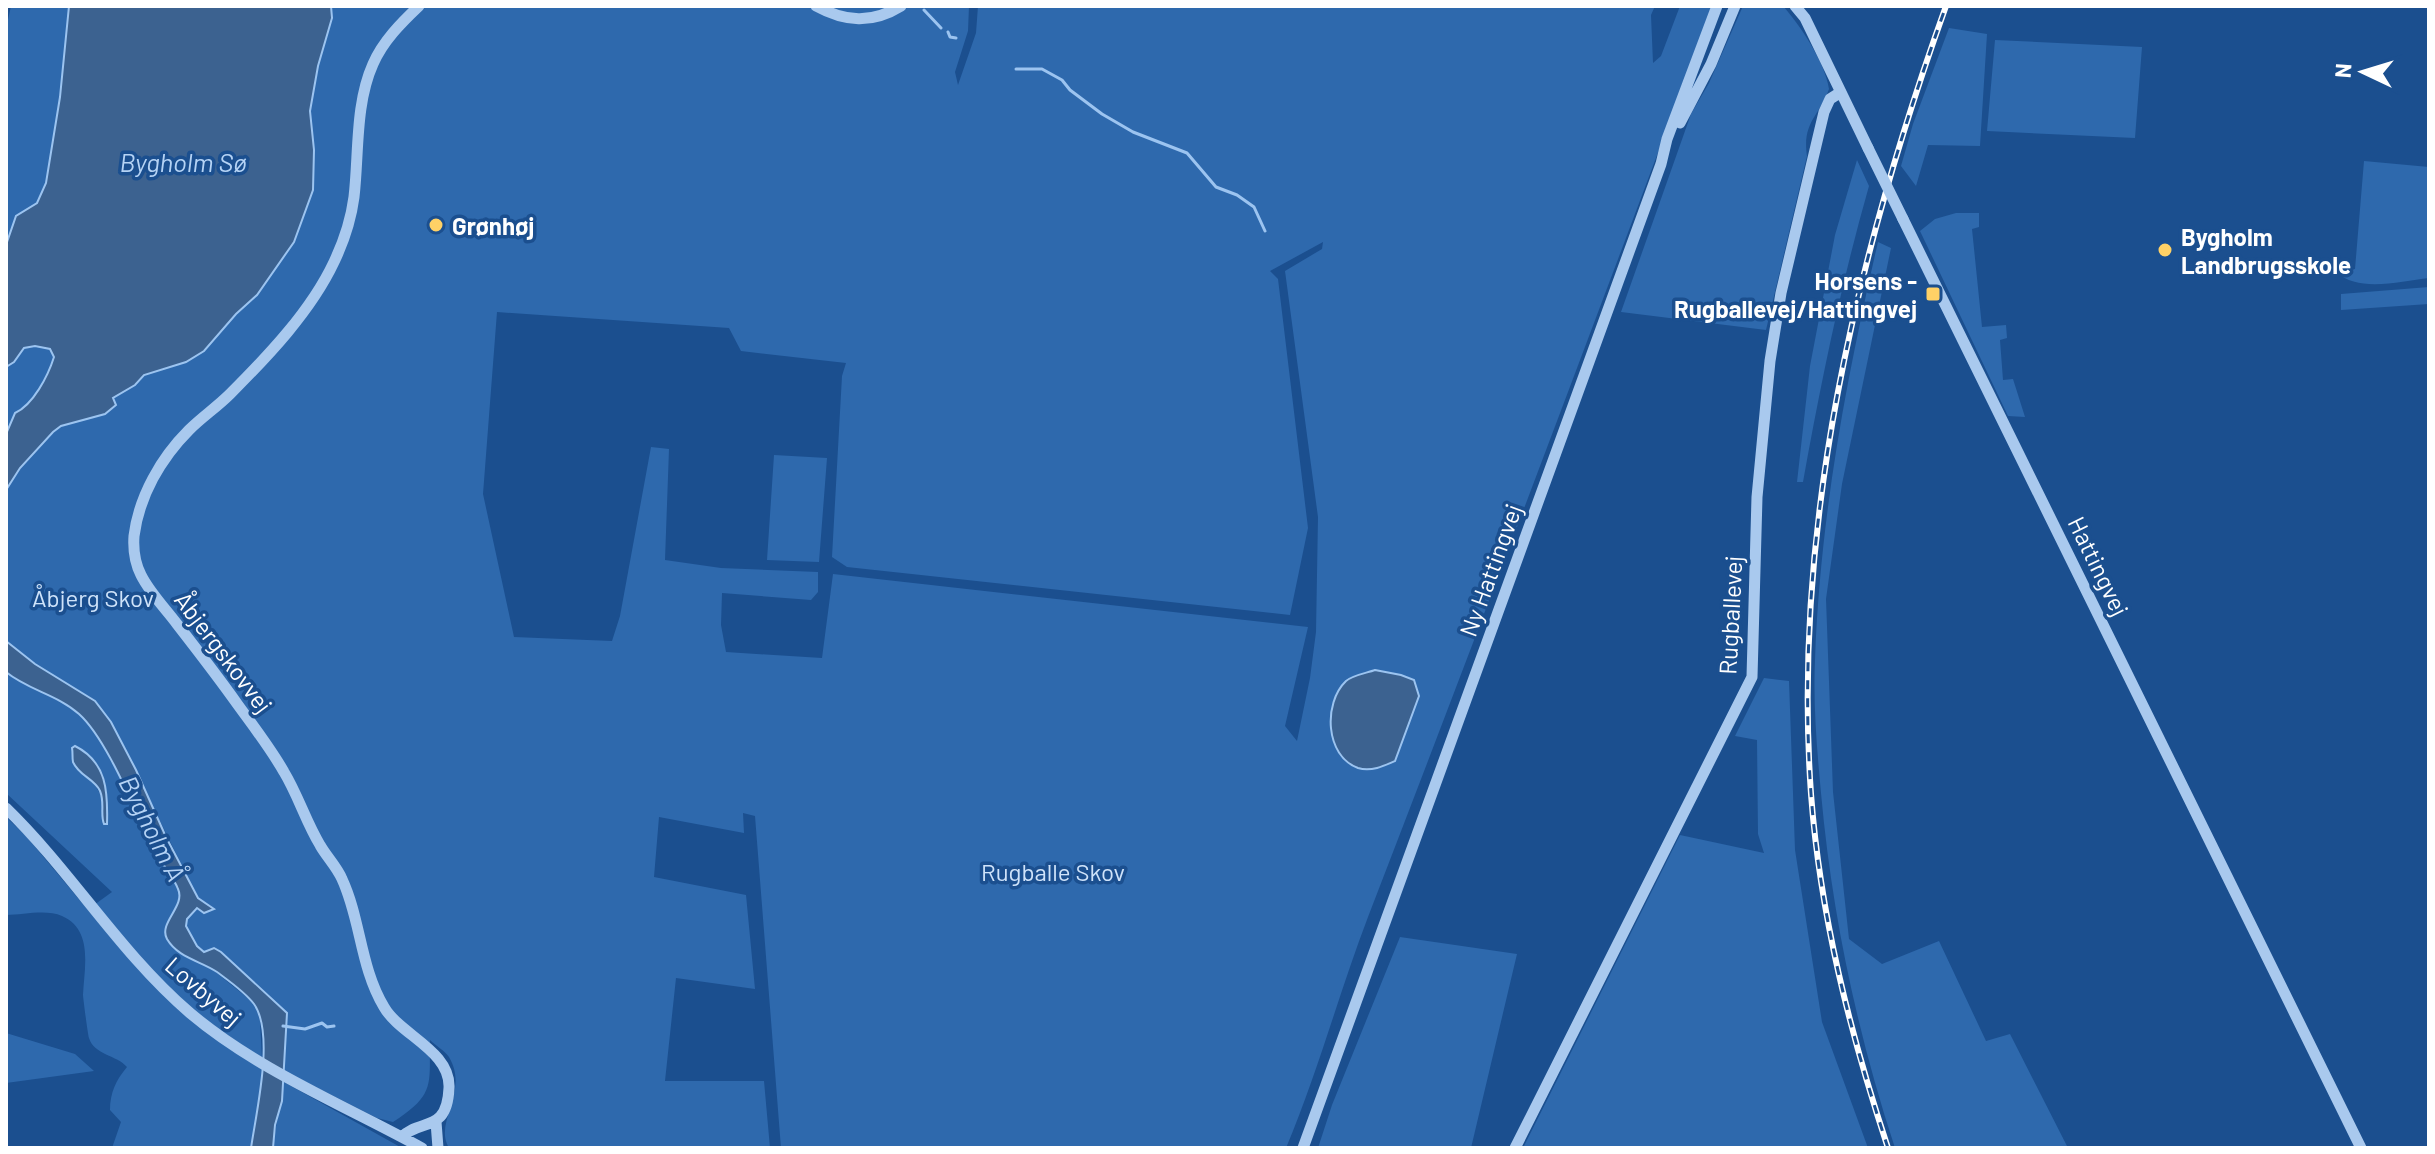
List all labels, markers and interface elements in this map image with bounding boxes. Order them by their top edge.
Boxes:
north arrow [2323,32,2403,112]
text: N [2329,62,2356,79]
water label: Bygholm Sø [119,146,247,177]
place label: Grønhøj [452,211,534,240]
marker: Grønhøj [427,216,445,234]
place label: Bygholm Landbrugsskole [2181,222,2351,279]
marker: Bygholm Landbrugsskole [2156,241,2174,259]
place label: Horsens - Rugballevej/Hattingvej [1674,266,1917,323]
marker: Horsens - Rugballevej/Hattingvej [1924,285,1942,303]
street label: Ny Hattingvej [1453,500,1527,640]
street label: Hattingvej [2063,512,2135,620]
street label: Rugballevej [1712,555,1748,675]
park label: Åbjerg Skov [32,583,154,612]
street label: Åbjergskovvej [169,586,279,718]
water label: Bygholm Å [113,770,193,886]
park label: Rugballe Skov [981,857,1125,886]
street label: Lovbyvej [160,950,248,1032]

